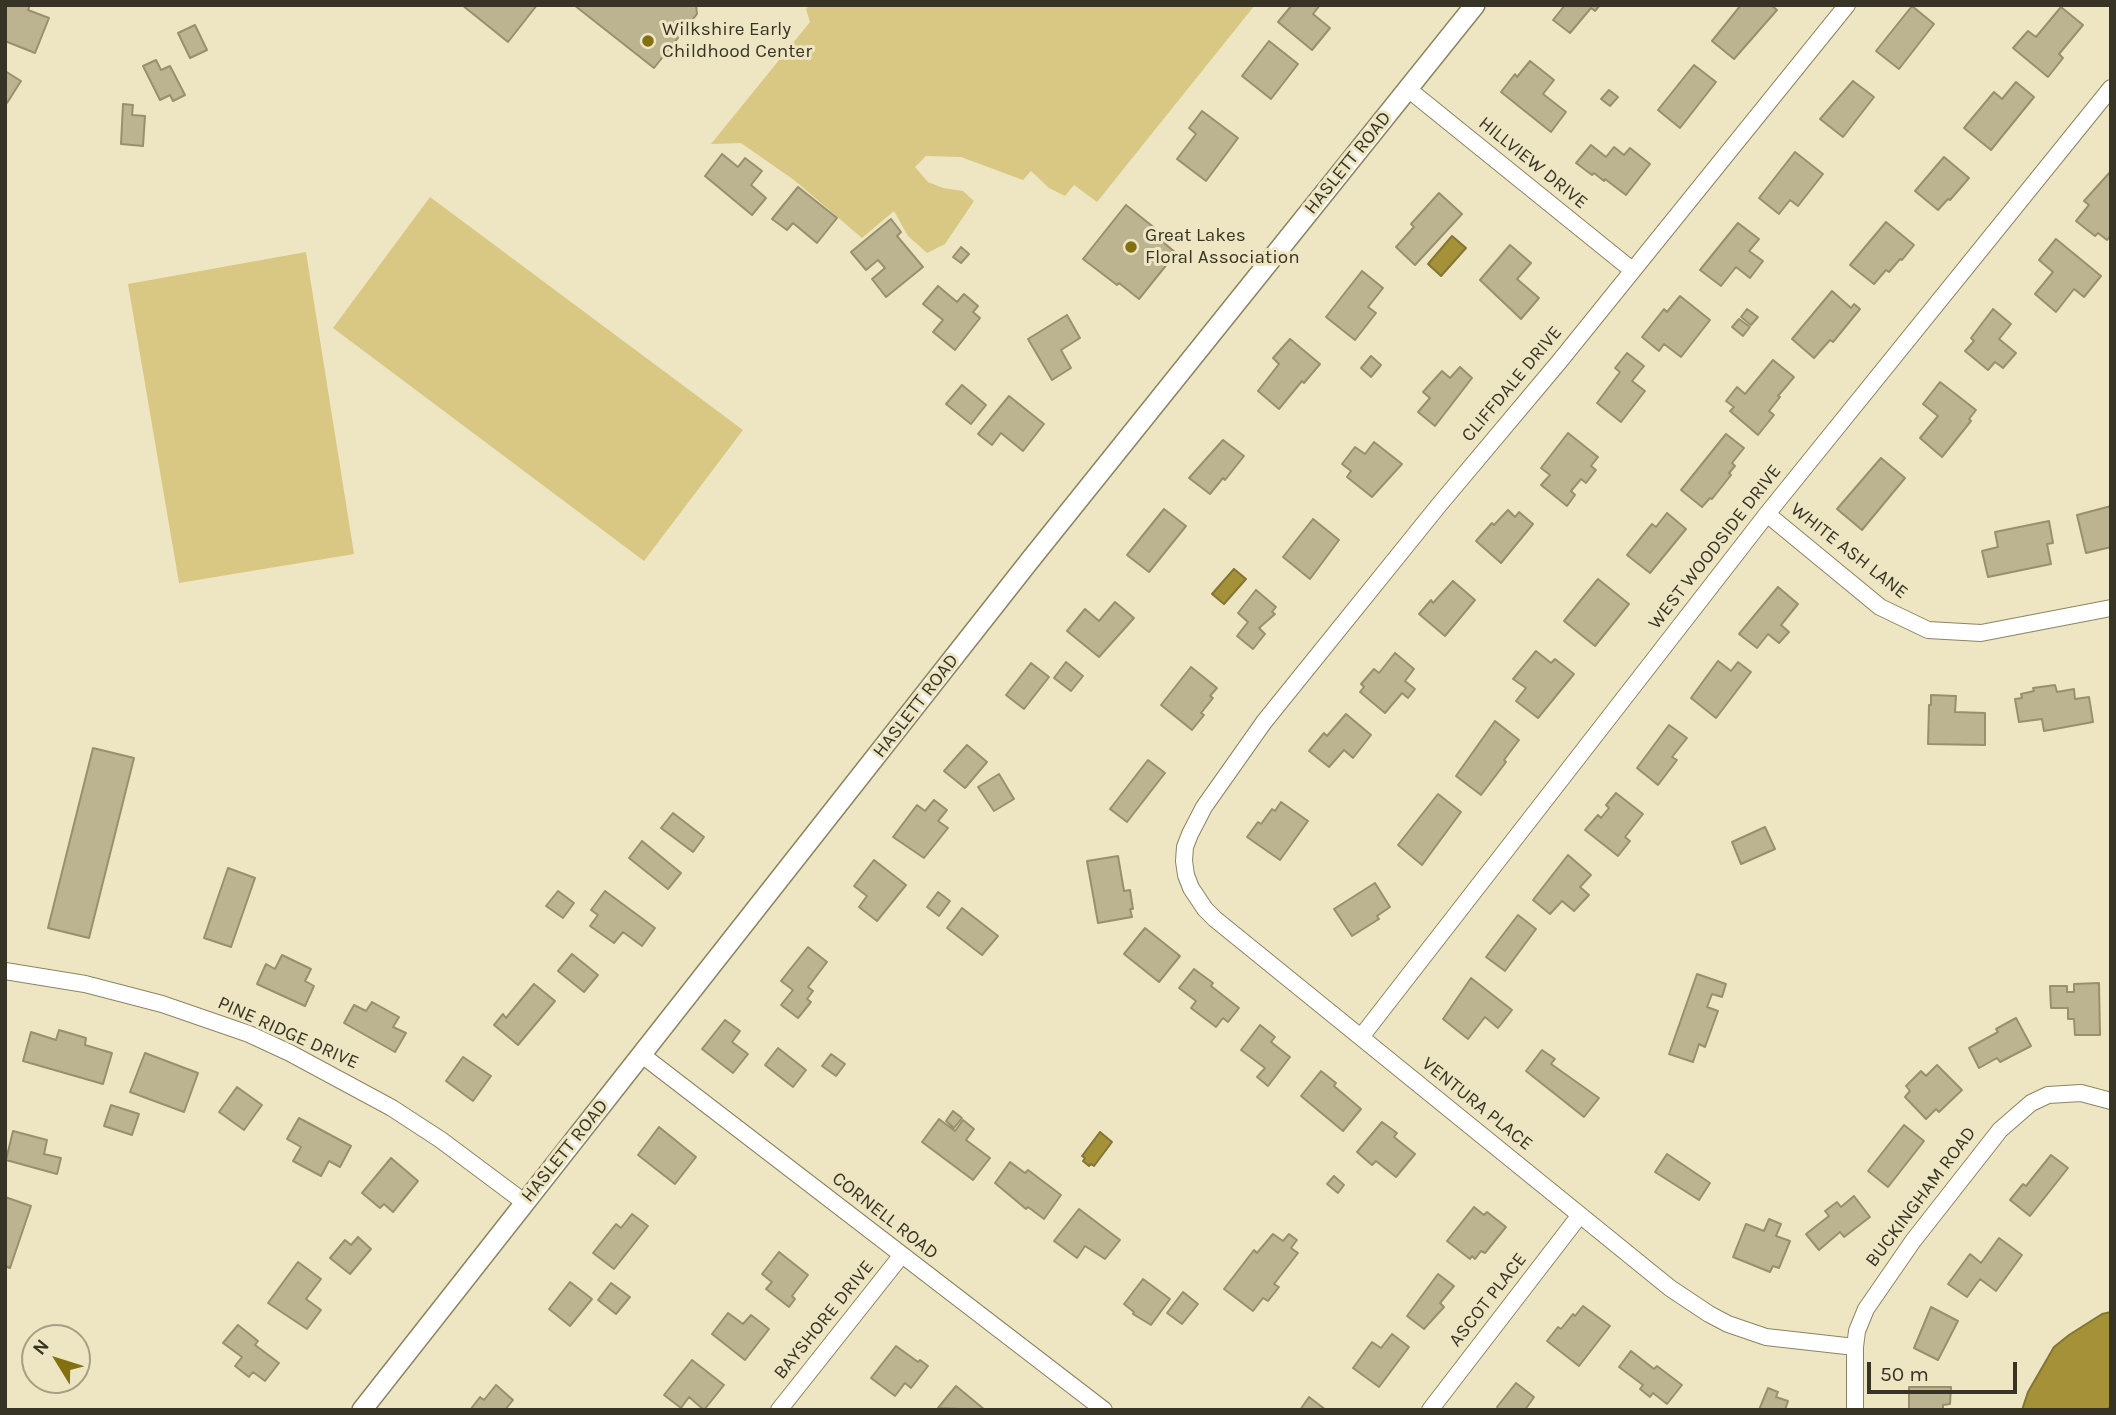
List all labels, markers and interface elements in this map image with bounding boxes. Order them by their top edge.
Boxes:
place label: Wilkshire Early Childhood Center [662,19,812,63]
marker: Wilkshire Early Childhood Center [640,33,656,49]
street label: HASLETT ROAD [1300,107,1396,219]
street label: HILLVIEW DRIVE [1474,112,1592,214]
place label: Great Lakes Floral Association [1145,225,1300,269]
marker: Great Lakes Floral Association [1123,239,1139,255]
street label: CLIFFDALE DRIVE [1457,321,1567,447]
street label: WEST WOODSIDE DRIVE [1644,460,1786,634]
street label: WHITE ASH LANE [1786,498,1912,604]
street label: HASLETT ROAD [868,650,964,762]
street label: PINE RIDGE DRIVE [214,992,362,1074]
street label: VENTURA PLACE [1417,1052,1537,1156]
street label: HASLETT ROAD [517,1095,613,1207]
street label: BUCKINGHAM ROAD [1861,1122,1981,1272]
street label: CORNELL ROAD [827,1167,943,1265]
street label: ASCOT PLACE [1444,1248,1532,1352]
street label: BAYSHORE DRIVE [769,1256,879,1384]
north arrow [21,1324,91,1394]
text: N [28,1335,54,1359]
scale bar [1871,1348,2022,1392]
text: 50 m [1880,1362,1929,1386]

